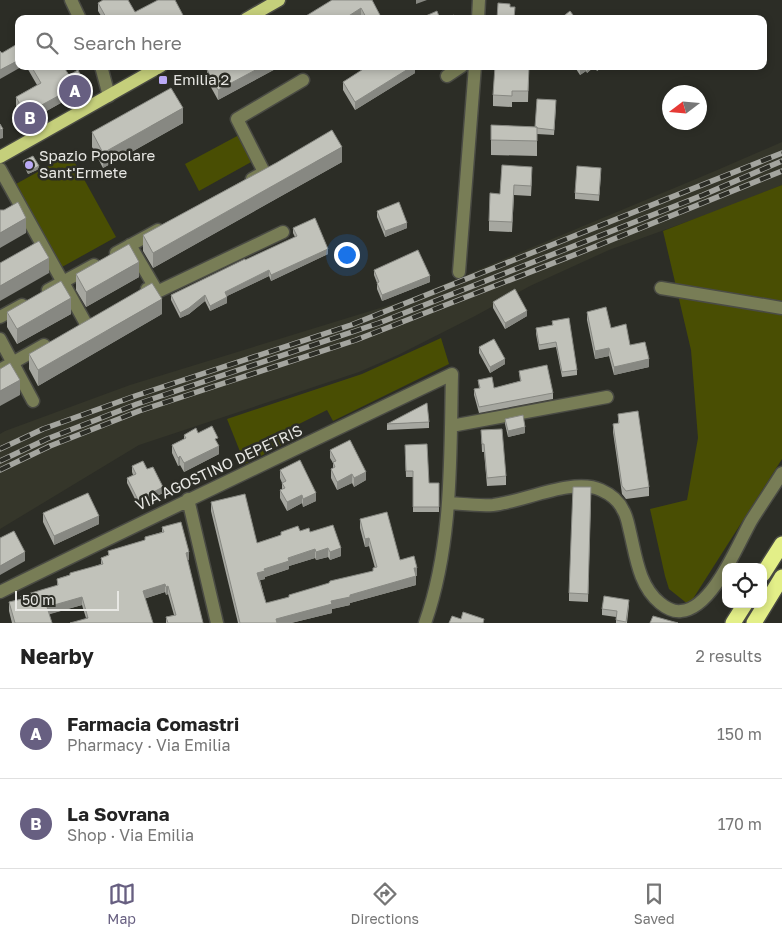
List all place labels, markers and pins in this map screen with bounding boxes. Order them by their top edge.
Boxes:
place label: Emilia 2 [173,70,229,88]
pin: A [59,72,91,110]
marker: Emilia 2 [157,74,169,86]
pin: B [14,99,46,137]
place label: Spazio Popolare Sant'Ermete [39,146,156,181]
marker: Spazio Popolare Sant'Ermete [23,159,35,171]

